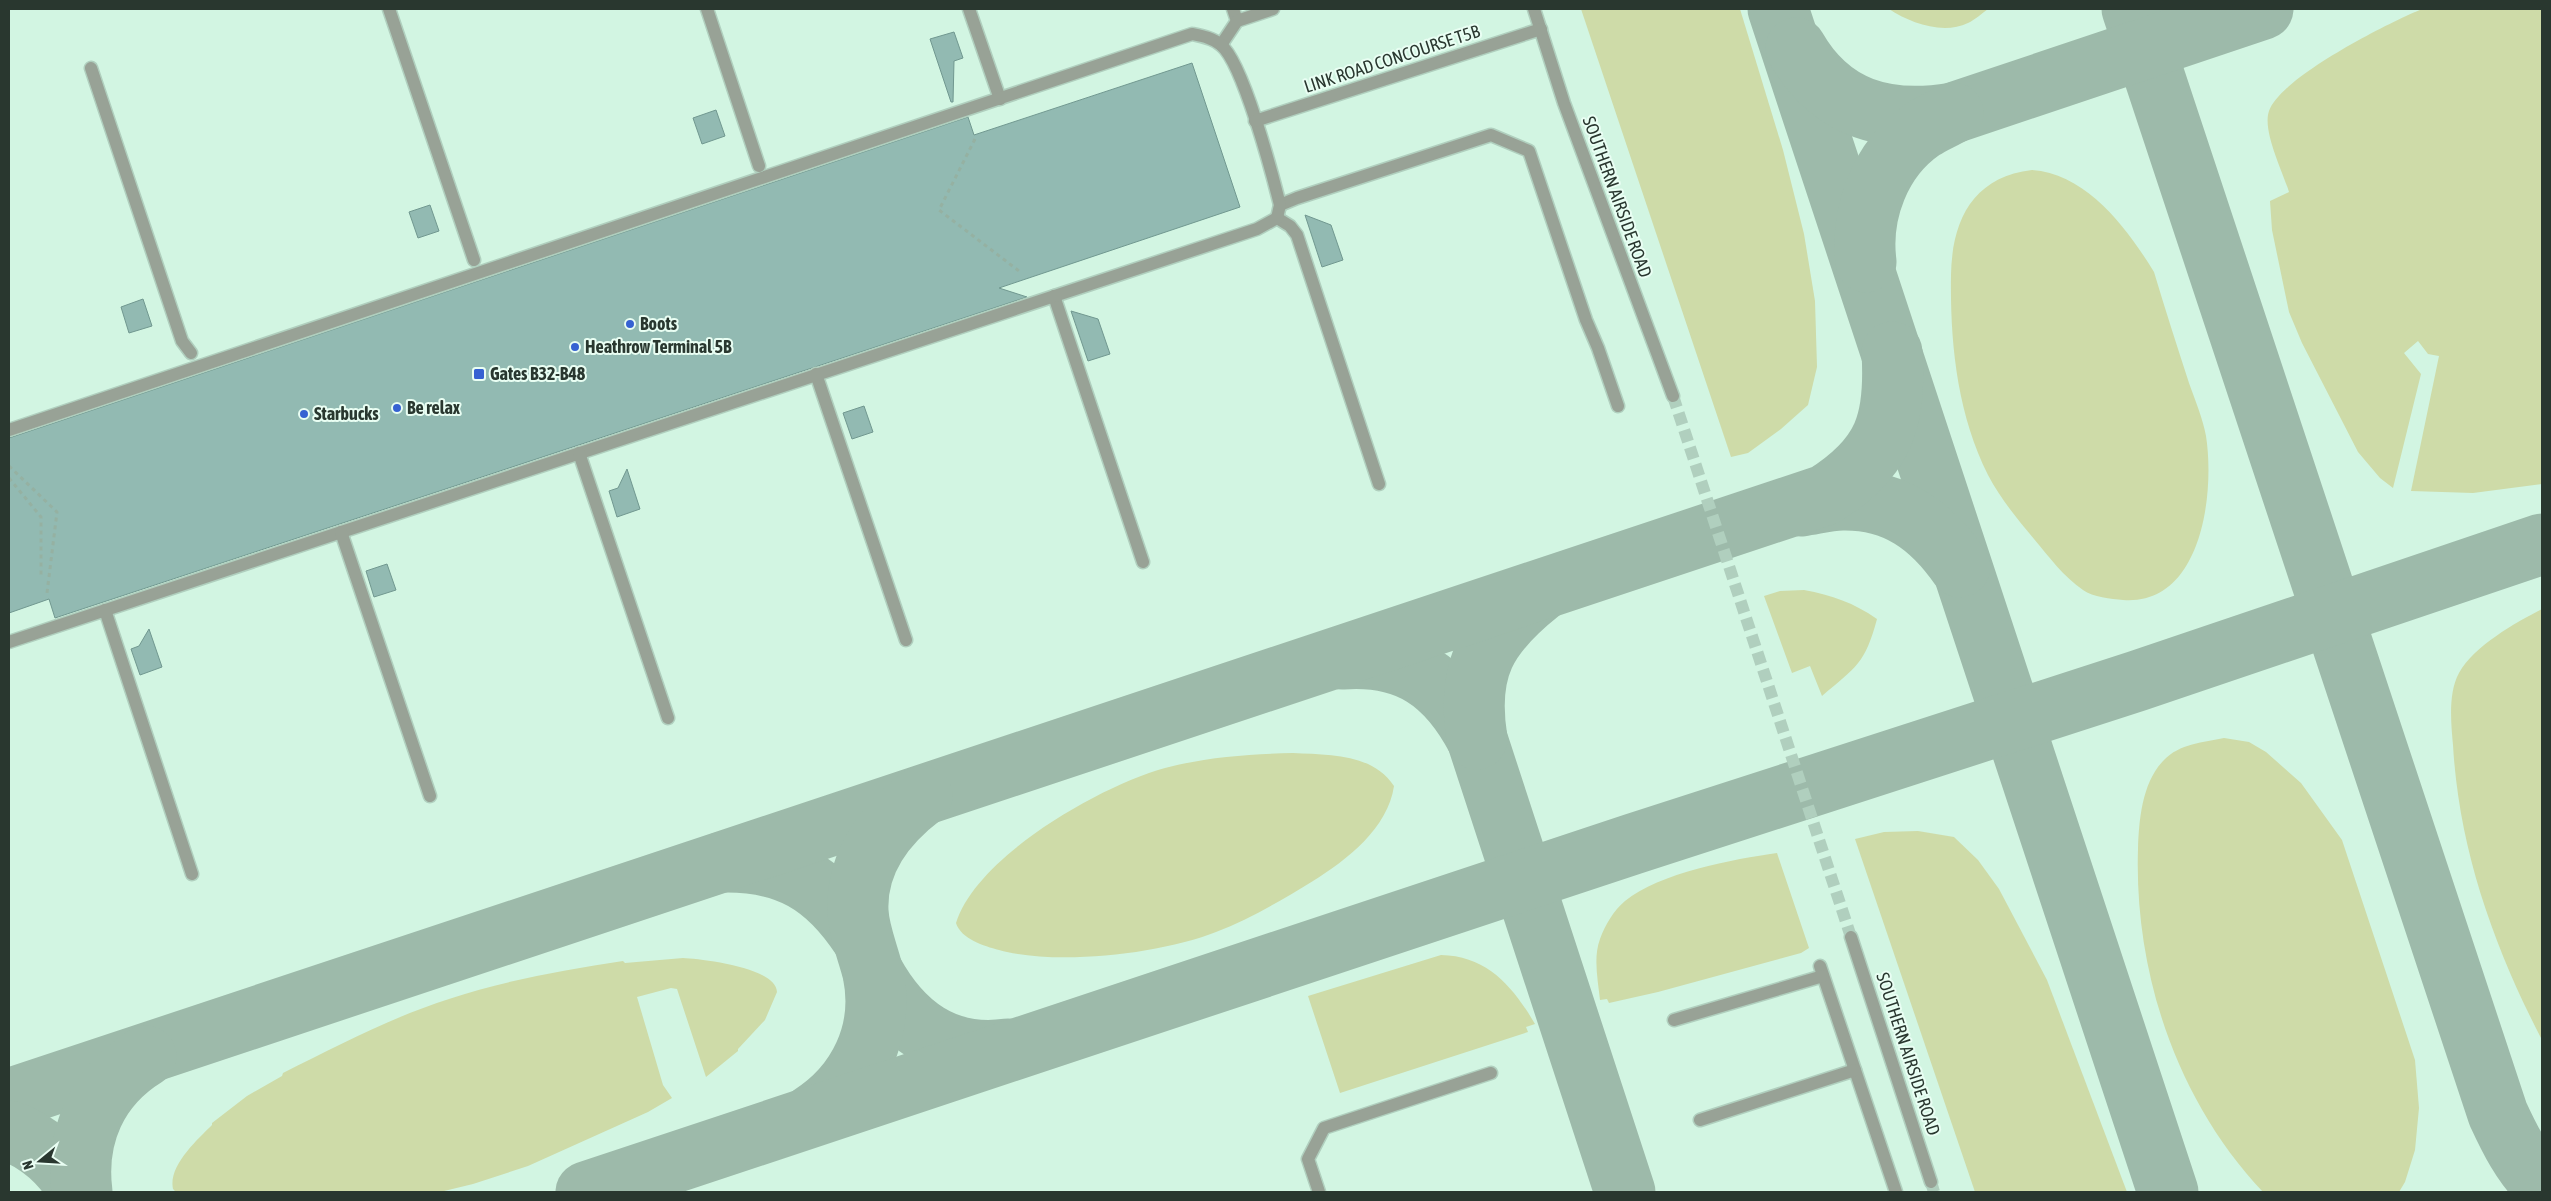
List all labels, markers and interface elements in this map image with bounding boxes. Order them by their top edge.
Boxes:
street label: LINK ROAD CONCOURSE T5B [1301,20,1483,97]
street label: SOUTHERN AIRSIDE ROAD [1579,113,1656,280]
place label: Boots [640,313,678,334]
marker: Boots [624,318,636,330]
place label: Heathrow Terminal 5B [585,336,732,357]
marker: Heathrow Terminal 5B [569,341,581,353]
place label: Gates B32-B48 [490,363,586,384]
marker: Gates B32-B48 [472,367,486,381]
place label: Be relax [407,397,461,418]
marker: Be relax [391,402,403,414]
place label: Starbucks [314,403,379,424]
marker: Starbucks [298,408,310,420]
street label: SOUTHERN AIRSIDE ROAD [1872,970,1945,1138]
north arrow [15,1136,65,1186]
text: N [19,1159,37,1171]

